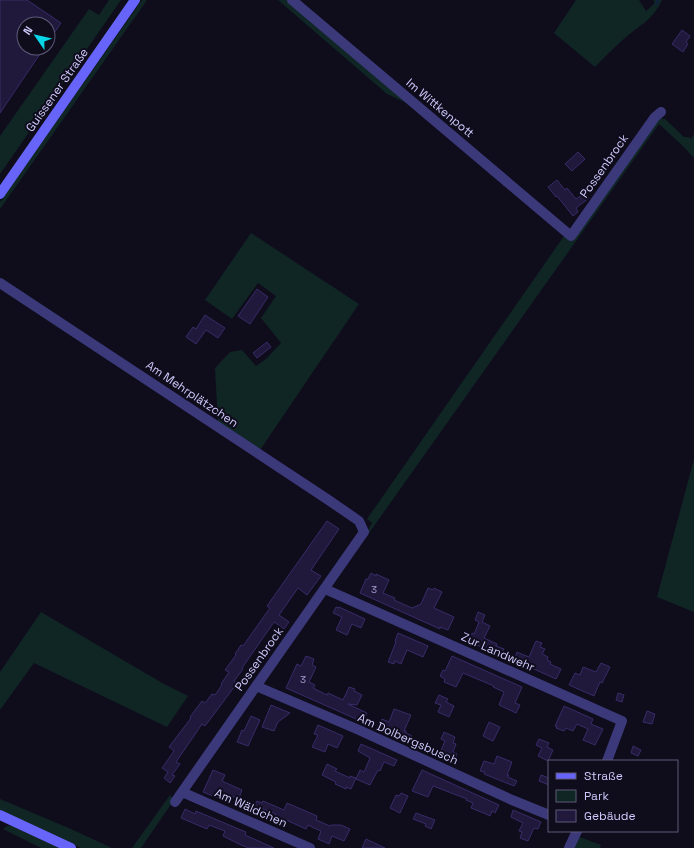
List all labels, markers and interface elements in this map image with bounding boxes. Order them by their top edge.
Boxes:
north arrow [16,16,56,56]
text: N [20,23,36,37]
street label: Guissener Straße [22,45,92,135]
street label: Im Wittkenpott [403,75,477,141]
street label: Possenbrock [576,130,632,201]
street label: Am Mehrplätzchen [143,357,241,431]
house number: 3 [371,583,377,596]
street label: Possenbrock [231,623,287,694]
street label: Zur Landwehr [459,629,538,676]
house number: 3 [300,673,306,686]
street label: Am Dolbergsbusch [355,710,461,768]
legend [548,760,678,832]
text: Straße [584,768,623,784]
street label: Am Wäldchen [212,785,290,831]
text: Park [584,788,609,804]
text: Gebäude [584,808,636,824]

